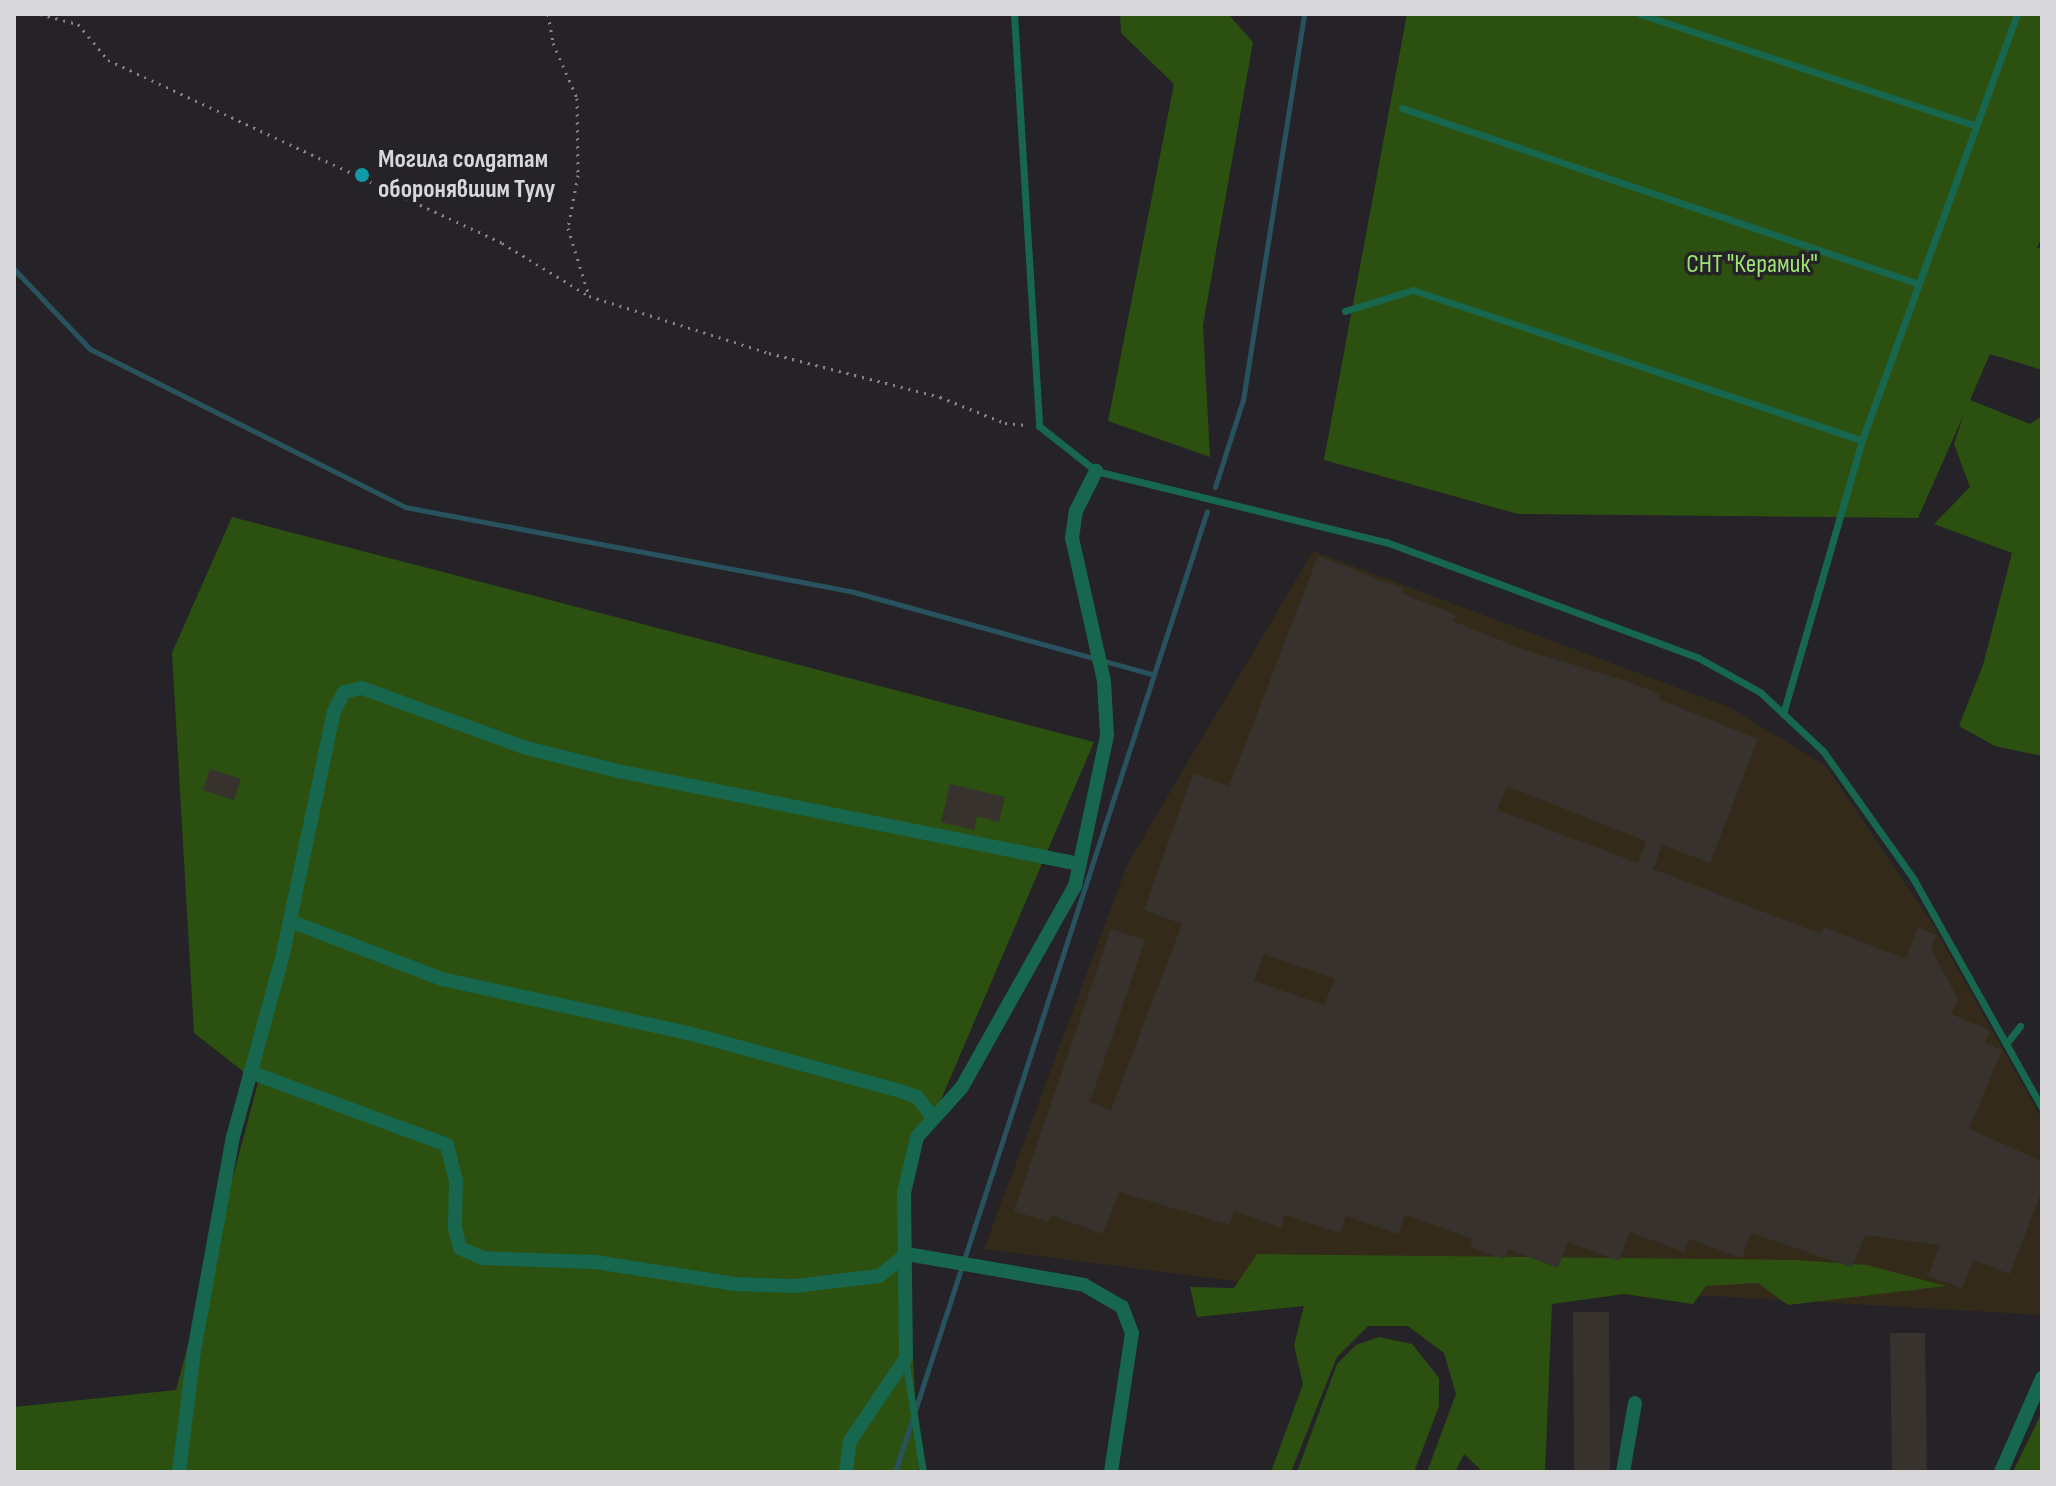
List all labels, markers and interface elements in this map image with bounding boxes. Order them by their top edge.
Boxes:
place label: Могила солдатам оборонявшим Тулу [378,144,555,206]
marker: Могила солдатам оборонявшим Тулу [353,166,371,184]
park label: СНТ "Керамик" [1686,249,1818,281]

